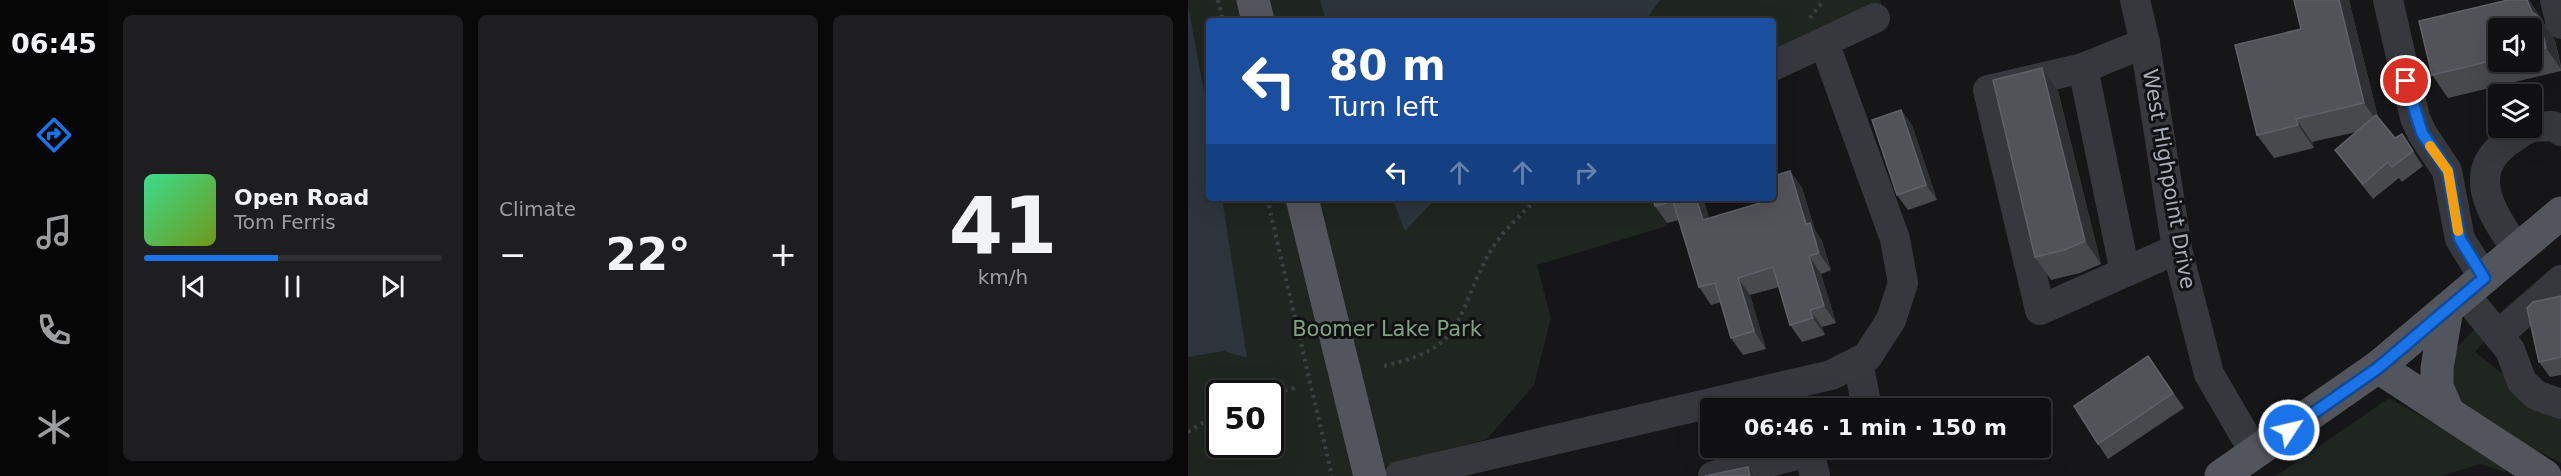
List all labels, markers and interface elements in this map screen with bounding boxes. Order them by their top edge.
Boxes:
map controls [2488,18,2542,138]
button: sound [2488,18,2542,72]
text: 06:45 [11,28,97,59]
text: 80 m [1329,41,1446,90]
icon: left [1230,42,1308,120]
pin [2380,55,2431,106]
icon: arrive [2389,64,2422,97]
street label: West Highpoint Drive [2138,67,2200,291]
button: layers [2488,84,2542,138]
text: Turn left [1329,91,1439,122]
icon: directions [33,114,75,156]
icon: left [1380,156,1413,189]
icon: ahead [1443,156,1476,189]
icon: ahead [1506,156,1539,189]
icon: right [1569,156,1602,189]
text: 41 [949,181,1057,271]
text: Open Road [234,185,369,210]
text: Climate [499,197,576,221]
text: Tom Ferris [234,210,336,234]
icon: music [33,211,75,253]
text: 22° [605,228,691,281]
text: − [499,235,527,274]
text: + [769,235,797,274]
text: km/h [978,265,1028,289]
icon: previous [177,270,210,303]
icon: pause [276,270,309,303]
icon: next [376,270,409,303]
icon: phone [33,309,75,351]
park label: Boomer Lake Park [1292,317,1483,341]
speed limit sign: 50 [1206,380,1284,458]
position arrow [2257,398,2321,462]
icon: climate [33,406,75,448]
text: 06:46 · 1 min · 150 m [1744,415,2007,440]

